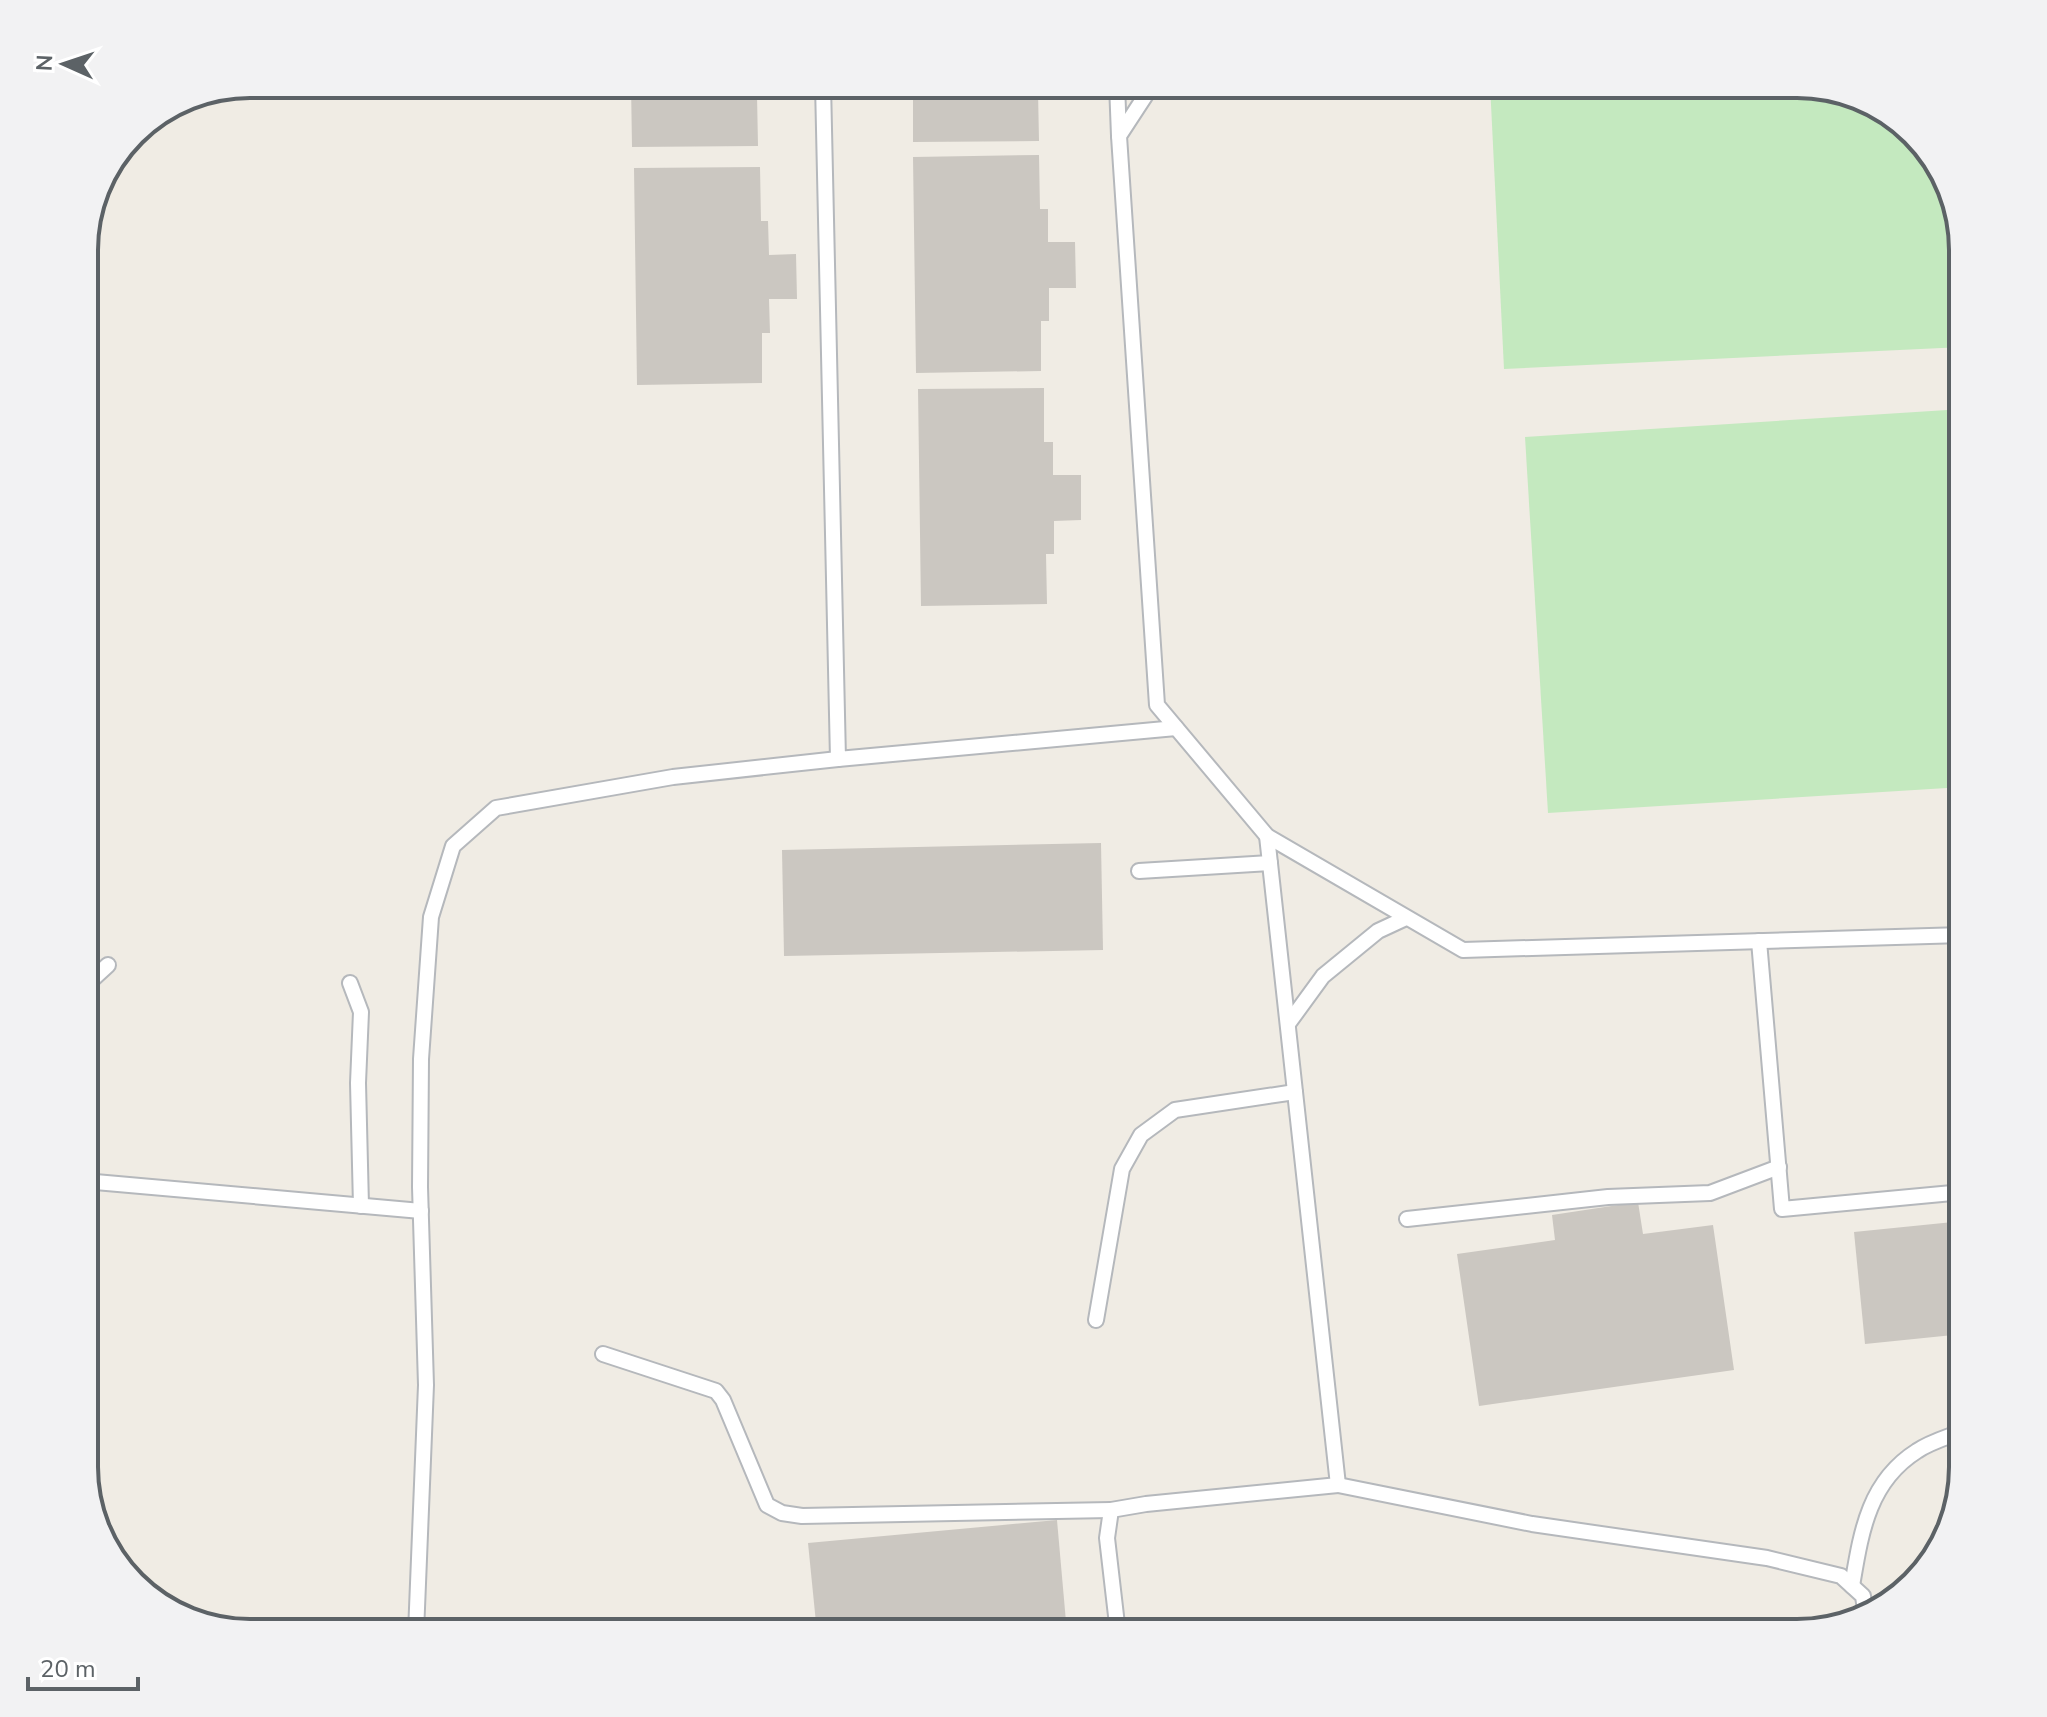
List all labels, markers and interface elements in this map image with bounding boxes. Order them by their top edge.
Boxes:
north arrow [24,24,104,104]
text: N [30,54,60,72]
scale bar [28,1641,138,1691]
text: 20 m [40,1653,96,1685]

